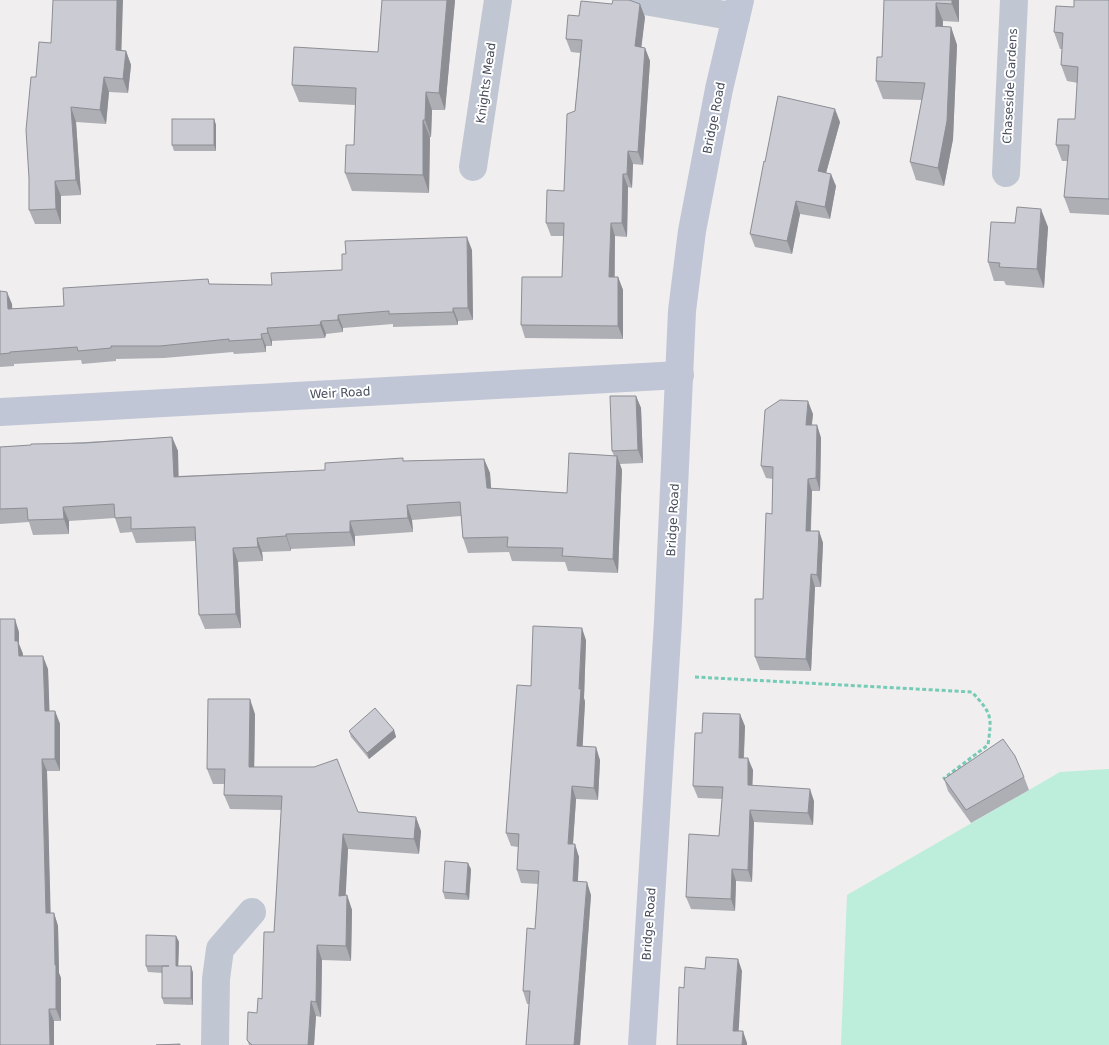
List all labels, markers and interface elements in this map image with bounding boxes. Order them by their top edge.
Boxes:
street label: Chaseside Gardens [1000,28,1020,144]
street label: Knights Mead [473,42,499,124]
street label: Bridge Road [700,81,728,155]
street label: Weir Road [309,384,371,402]
street label: Bridge Road [664,483,682,557]
street label: Bridge Road [639,887,659,961]

